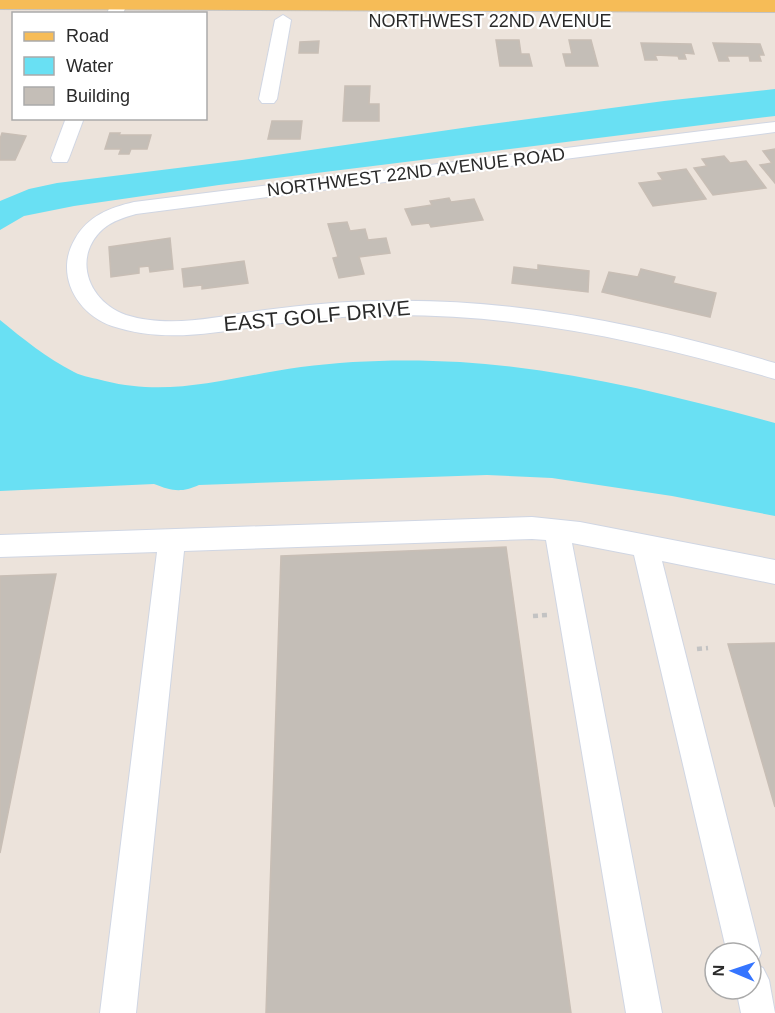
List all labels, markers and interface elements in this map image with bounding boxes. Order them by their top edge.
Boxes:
street label: NORTHWEST 22ND AVENUE [368,11,612,31]
legend [12,12,207,120]
text: Road [66,26,109,46]
text: Water [66,56,113,76]
text: Building [66,86,130,106]
street label: NORTHWEST 22ND AVENUE ROAD [266,144,566,200]
street label: EAST GOLF DRIVE [223,296,411,335]
north arrow [703,941,763,1001]
text: N [710,964,727,977]

